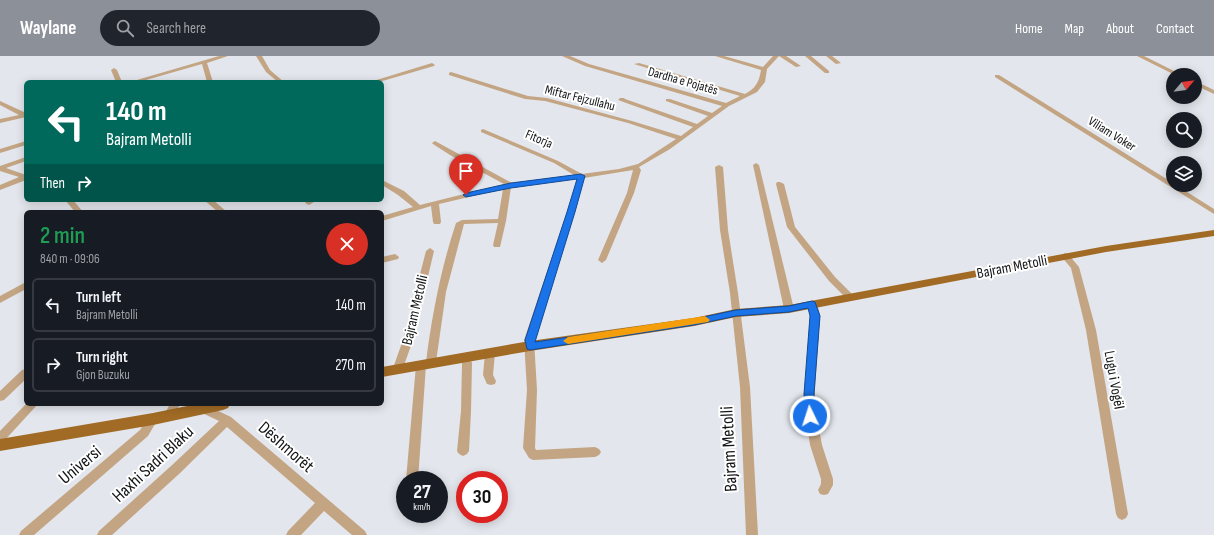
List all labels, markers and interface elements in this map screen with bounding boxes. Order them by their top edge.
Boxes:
search box [100,10,380,46]
text: Waylane [20,17,76,40]
icon: search [114,17,136,39]
text: Search here [146,19,206,38]
text: Home [1015,20,1043,37]
text: Map [1065,20,1084,37]
text: About [1106,20,1134,37]
text: Contact [1156,20,1194,37]
street label: Dardha e Pojatës [646,63,720,99]
north arrow [1166,68,1202,104]
map controls [1166,68,1202,192]
street label: Miftar Fejzullahu [543,82,617,114]
text: 140 m [106,95,167,128]
icon: left [40,96,92,148]
button: search [1166,112,1202,148]
street label: Viliam Voker [1085,113,1139,155]
street label: Fitorja [523,126,555,152]
text: Bajram Metolli [106,129,192,150]
pin [449,154,483,195]
button: layers [1166,156,1202,192]
icon: arrive [455,160,477,182]
icon: right [73,172,95,194]
text: Then [40,174,65,193]
text: 2 min [40,221,85,250]
button: close [326,223,368,265]
text: 840 m · 09:06 [40,251,100,267]
street label: Bajram Metolli [975,251,1049,283]
street label: Bajram Metolli [398,273,432,347]
text: Turn left [76,288,121,307]
icon: left [42,294,64,316]
text: 140 m [336,296,366,315]
text: Bajram Metolli [76,307,138,323]
text: Turn right [76,348,128,367]
street label: Lugu i Vogël [1100,349,1128,411]
icon: right [42,354,64,376]
text: 270 m [335,356,366,375]
text: Gjon Buzuku [76,367,130,383]
position arrow [789,395,831,437]
street label: Bajram Metolli [716,406,742,492]
street label: Dëshmorët [254,417,318,477]
street label: Haxhi Sadri Blaku [108,421,198,507]
street label: Universi [55,441,105,489]
speed limit sign: 30 [456,471,508,523]
text: 27 [413,480,431,504]
text: km/h [413,501,431,513]

